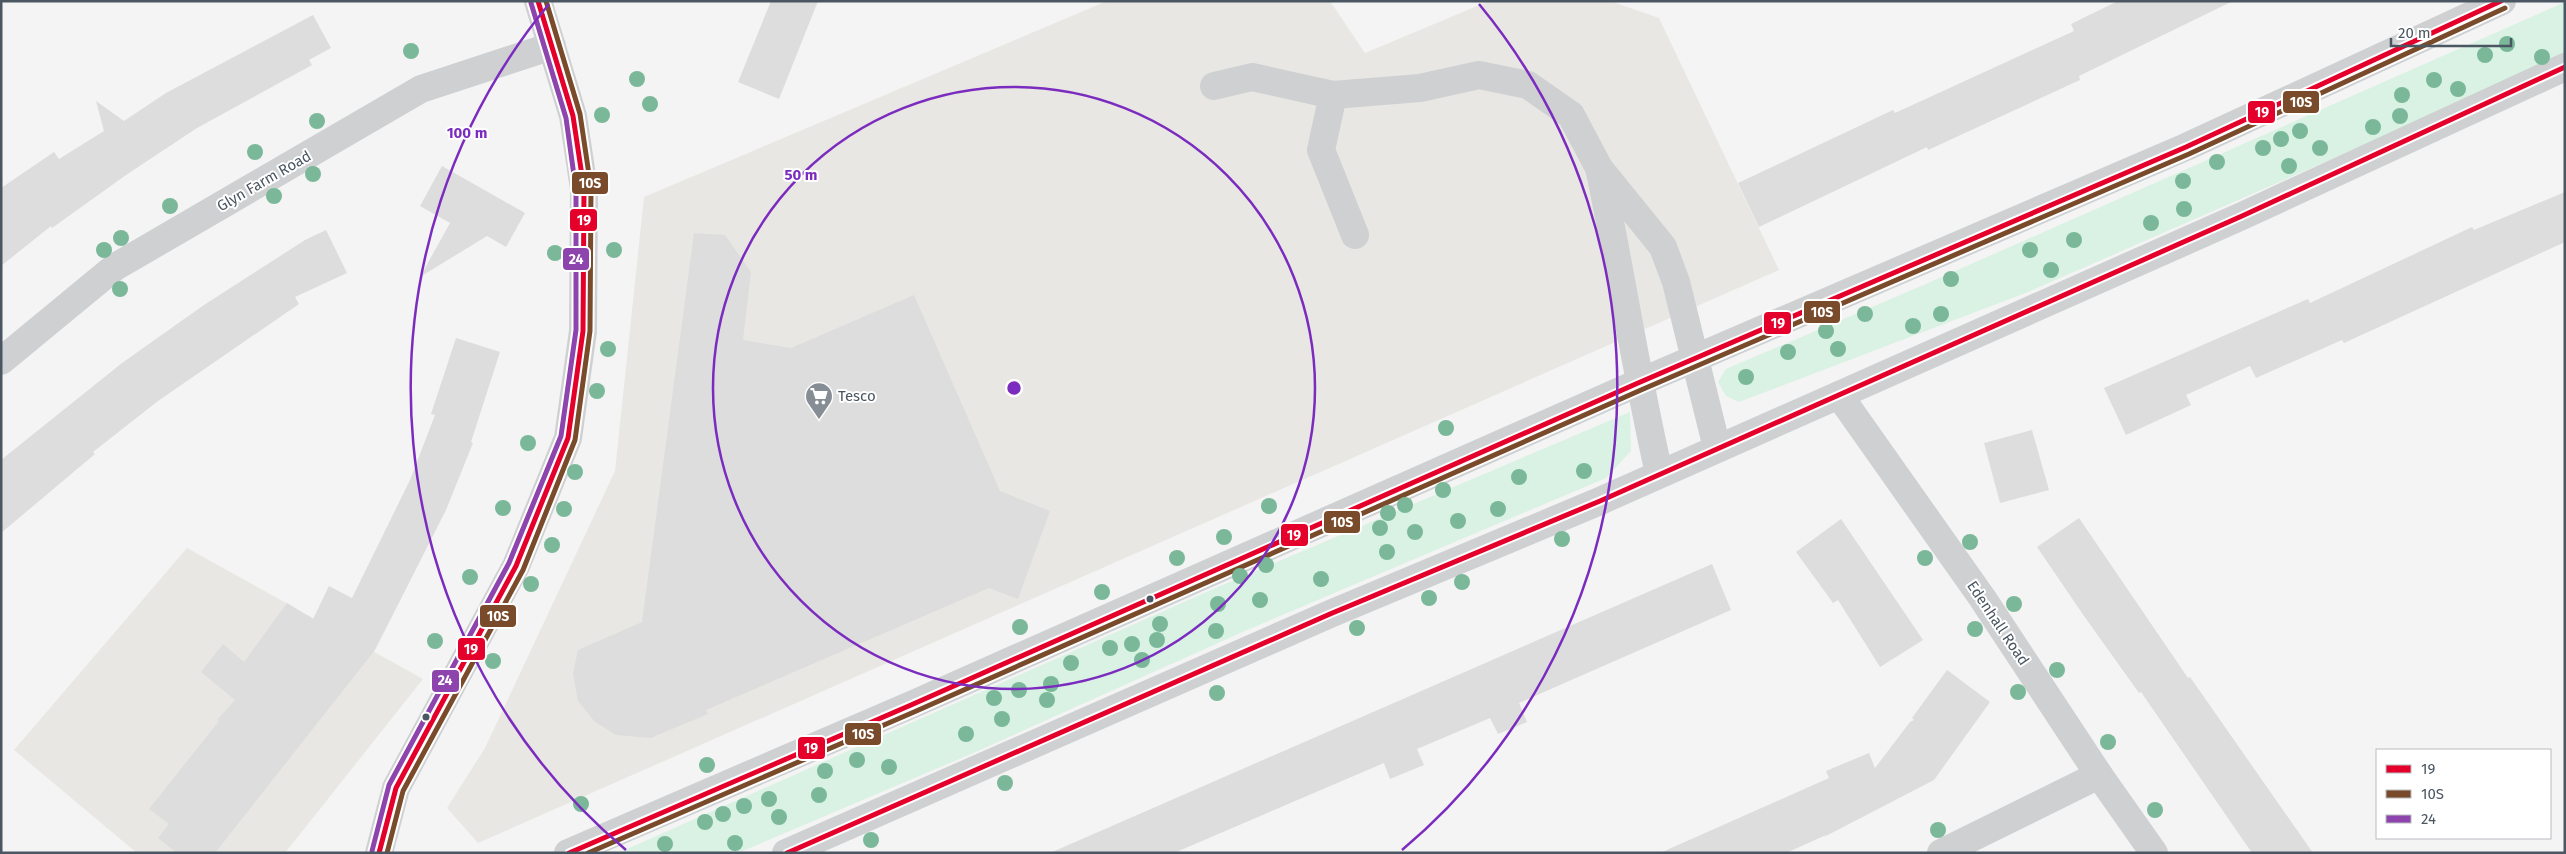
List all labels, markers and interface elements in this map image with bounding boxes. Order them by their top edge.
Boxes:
scale bar [2391,15,2511,47]
text: 20 m [2398,24,2431,42]
line badge: 10S [2282,90,2320,114]
text: 10S [2290,94,2312,111]
line badge: 19 [2247,100,2276,124]
text: 19 [2255,104,2269,121]
text: 100 m [447,124,487,142]
street label: Glyn Farm Road [214,147,314,215]
text: 50 m [784,166,818,184]
line badge: 10S [571,171,609,195]
text: 10S [579,175,601,192]
line badge: 19 [569,208,598,232]
text: 19 [577,212,591,229]
line badge: 24 [562,247,590,271]
text: 24 [569,251,583,268]
line badge: 10S [1803,300,1841,324]
text: 10S [1811,304,1833,321]
line badge: 19 [1763,311,1792,335]
text: 19 [1771,315,1785,332]
centre of rings [1005,379,1023,397]
supermarket icon: Tesco [804,381,834,420]
place label: Tesco [838,387,876,405]
line badge: 10S [1323,510,1361,534]
text: 10S [1331,514,1353,531]
line badge: 19 [1280,523,1309,547]
text: 19 [1287,527,1301,544]
street label: Edenhall Road [1963,577,2033,669]
unlabelled marker [1145,594,1155,604]
line badge: 10S [479,604,517,628]
text: 10S [487,608,509,625]
line badge: 19 [457,637,486,661]
text: 19 [464,641,478,658]
line badge: 24 [431,669,460,693]
text: 24 [438,672,452,689]
unlabelled marker [421,712,431,722]
line badge: 10S [844,722,882,746]
text: 10S [852,726,874,743]
line badge: 19 [797,736,826,760]
text: 19 [804,740,818,757]
legend [2376,749,2551,839]
text: 19 [2421,760,2435,778]
text: 10S [2421,785,2444,803]
text: 24 [2421,810,2436,828]

